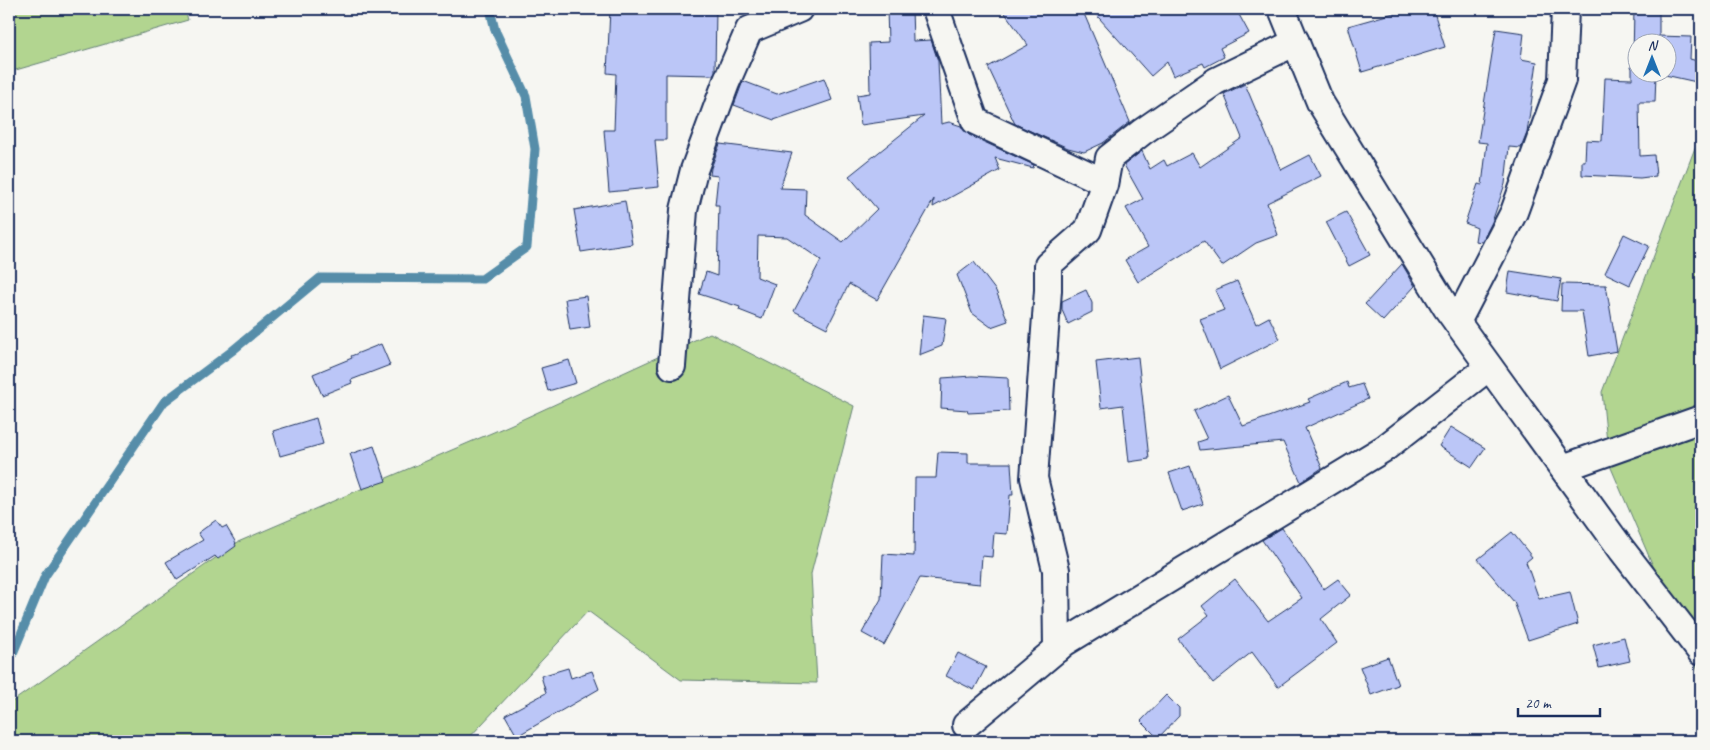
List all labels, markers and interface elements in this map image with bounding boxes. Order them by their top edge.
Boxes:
north arrow [1628,32,1678,82]
text: N [1648,37,1659,54]
scale bar [1518,685,1600,717]
text: 20 m [1525,694,1552,713]

